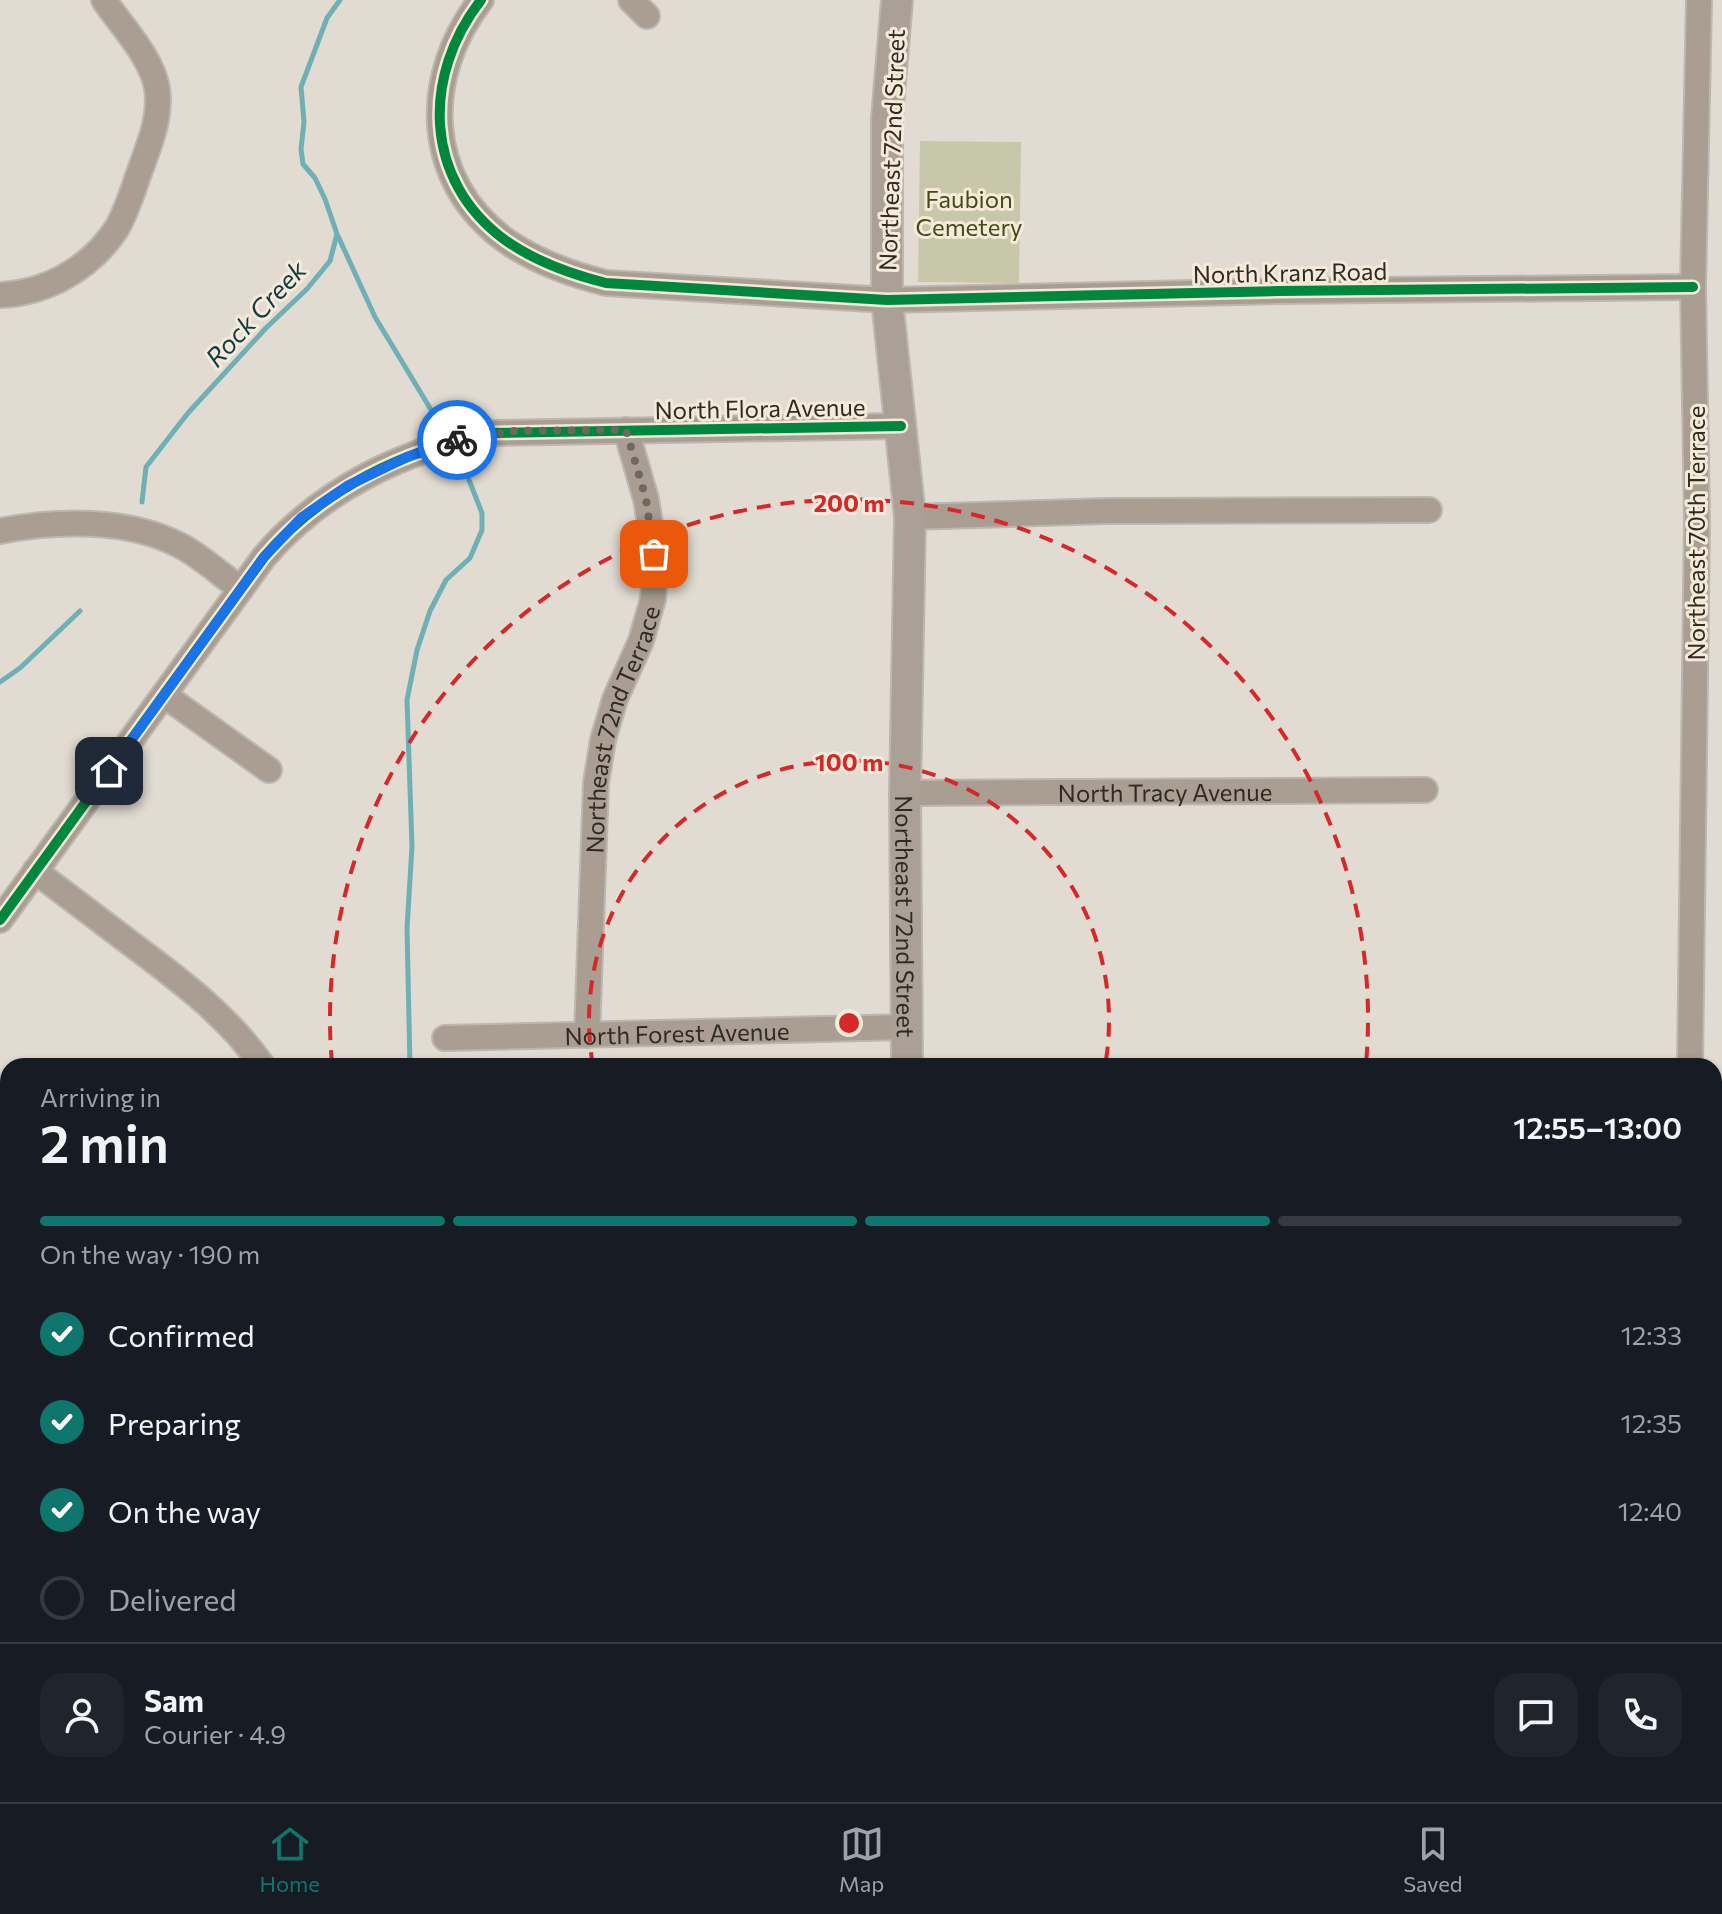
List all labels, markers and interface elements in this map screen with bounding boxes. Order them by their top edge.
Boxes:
street label: Northeast 72nd Street [872,28,910,272]
park label: Faubion Cemetery [916,184,1022,241]
water label: Rock Creek [198,253,312,372]
street label: North Kranz Road [1192,256,1388,288]
street label: North Flora Avenue [654,392,866,424]
courier [417,400,497,480]
street label: Northeast 70th Terrace [1681,406,1710,660]
icon: bike [435,418,479,462]
text: 200 m [814,488,884,517]
pin [620,520,688,588]
icon: bag [632,532,676,576]
street label: Northeast 72nd Terrace [579,602,665,854]
pin [75,737,143,805]
text: 100 m [815,747,883,776]
icon: home [87,749,131,793]
street label: North Tracy Avenue [1058,776,1272,807]
street label: Northeast 72nd Street [891,795,921,1038]
centre of rings [835,1009,863,1037]
street label: North Forest Avenue [564,1015,790,1050]
text: Arriving in [40,1081,161,1112]
text: 12:55–13:00 [1513,1108,1682,1145]
text: 2 min [40,1110,169,1174]
text: On the way · 190 m [40,1238,260,1269]
icon: check [40,1312,84,1356]
text: Confirmed [108,1316,255,1353]
text: 12:33 [1621,1319,1682,1350]
icon: check [40,1400,84,1444]
text: Preparing [108,1404,241,1441]
text: 12:35 [1621,1407,1682,1438]
icon: check [40,1488,84,1532]
text: On the way [108,1492,261,1529]
text: 12:40 [1618,1495,1682,1526]
text: Delivered [108,1580,237,1617]
button: person [40,1673,124,1757]
button: chat [1494,1673,1578,1757]
button: phone [1598,1673,1682,1757]
text: Sam [144,1681,204,1718]
text: Courier · 4.9 [144,1718,286,1749]
tab: Home [259,1822,320,1897]
tab: Map [839,1822,884,1897]
tab: Saved [1403,1822,1463,1897]

